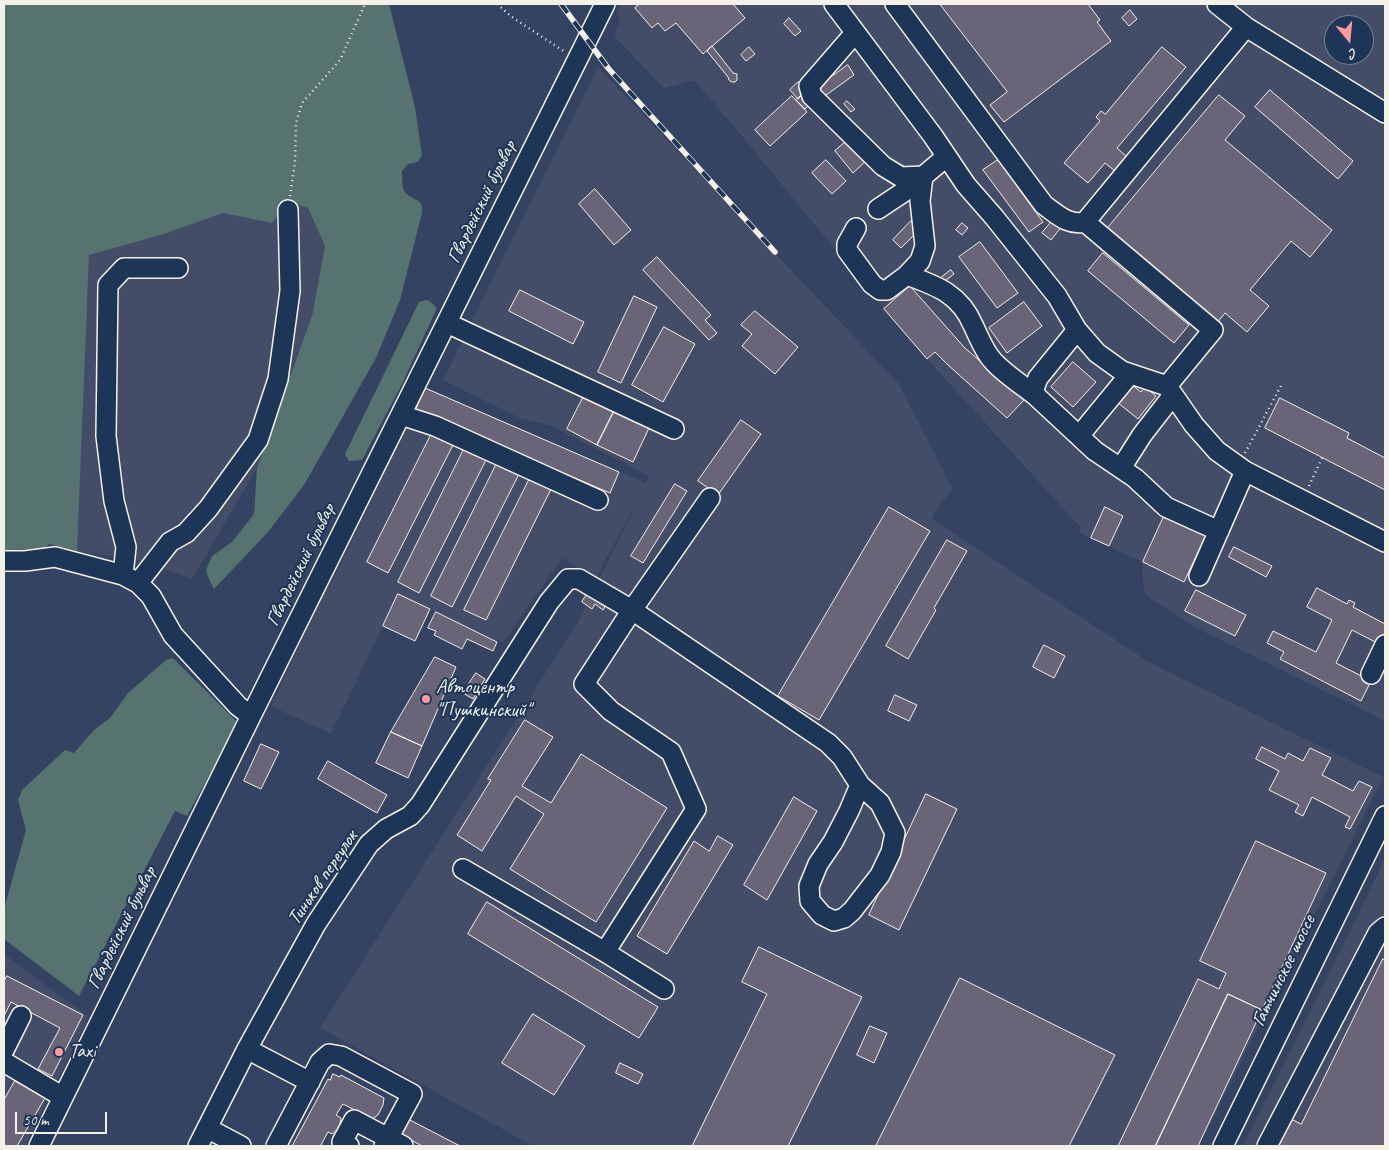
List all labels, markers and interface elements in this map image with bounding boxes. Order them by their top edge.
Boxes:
north arrow [1324,15,1374,65]
text: С [1347,45,1359,63]
street label: Гвардейский бульвар [442,137,522,267]
street label: Гвардейский бульвар [261,500,341,630]
place label: Автоцентр "Пушкинский" [436,676,530,723]
marker: Автоцентр "Пушкинский" [420,693,432,705]
street label: Тиньков переулок [283,826,363,930]
street label: Гвардейский бульвар [82,863,162,993]
street label: Гатчинское шоссе [1247,911,1321,1031]
place label: Taxi [69,1040,96,1064]
marker: Taxi [53,1046,65,1058]
scale bar [18,1102,110,1134]
text: 50 m [23,1111,49,1130]

